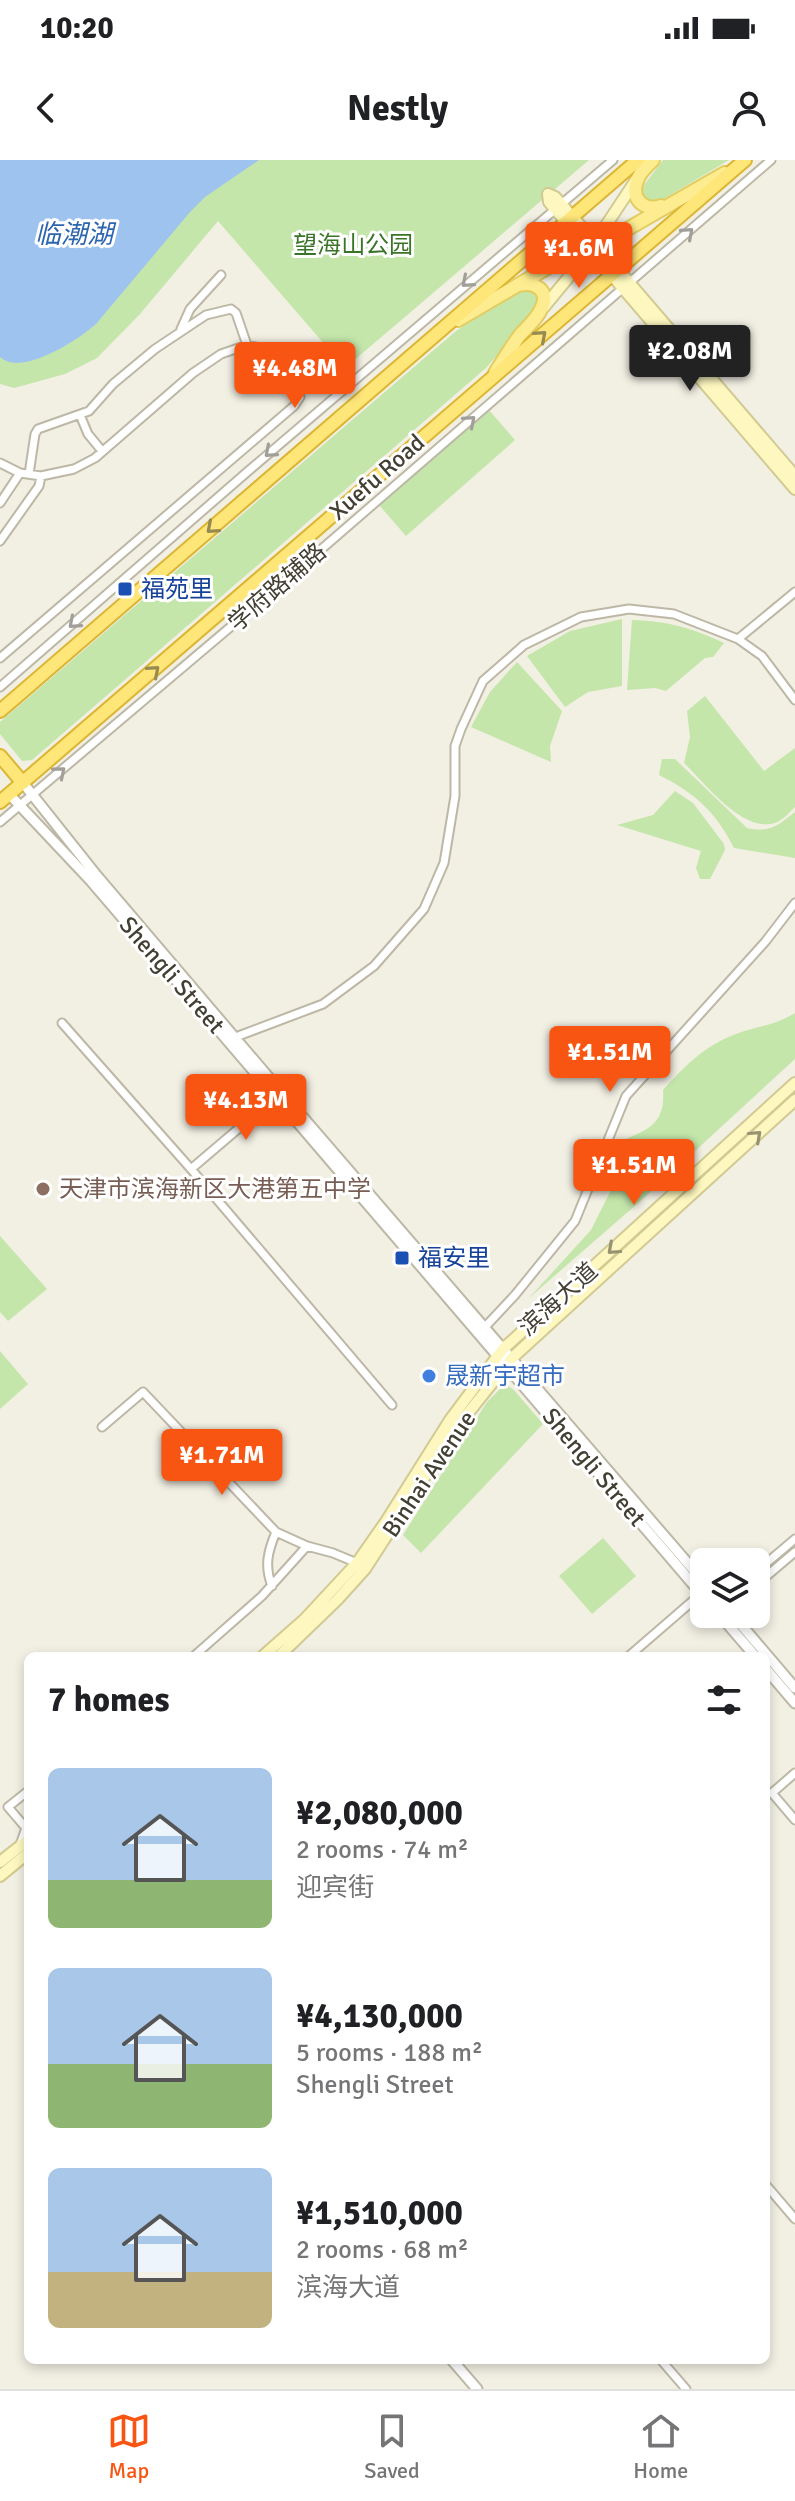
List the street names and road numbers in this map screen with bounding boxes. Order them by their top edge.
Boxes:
street label: Xuefu Road [323,427,431,527]
street label: 学府路辅路 [222,536,332,638]
street label: Shengli Street [113,910,231,1040]
street label: 滨海大道 [512,1256,604,1342]
street label: Shengli Street [536,1402,652,1532]
street label: Binhai Avenue [376,1405,482,1543]

